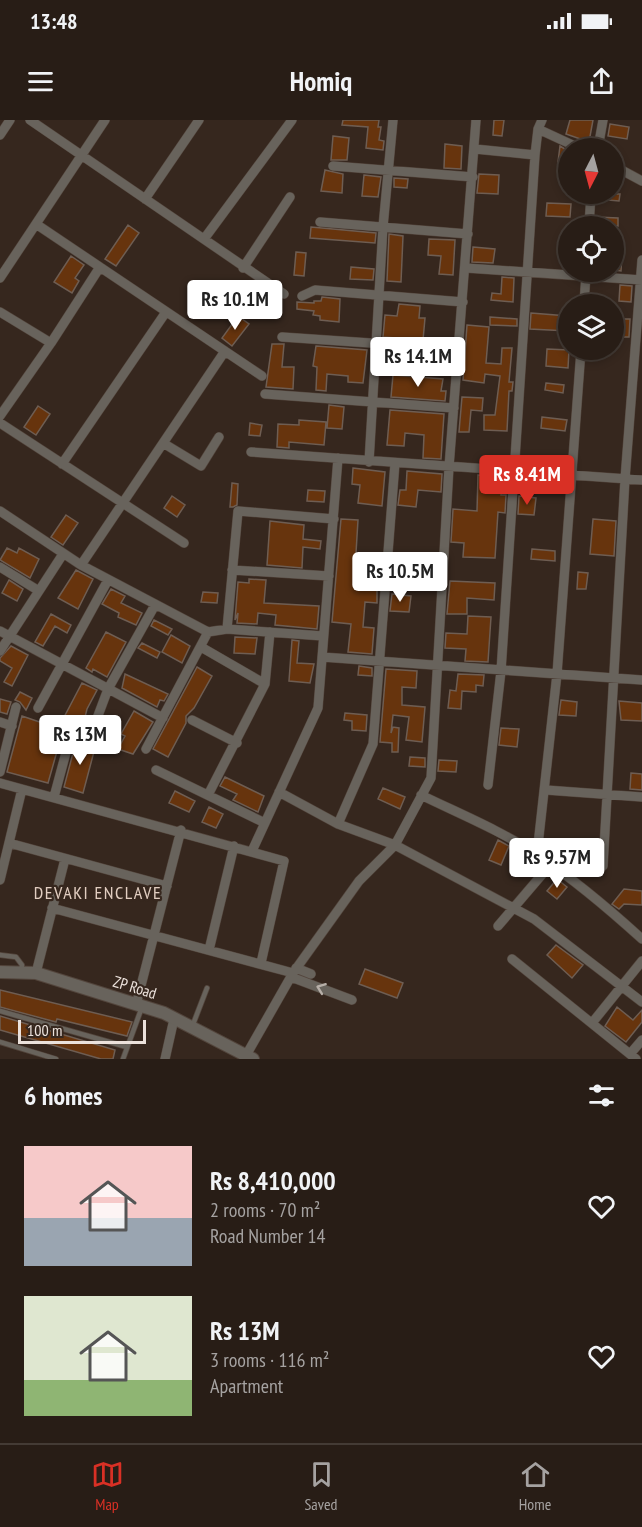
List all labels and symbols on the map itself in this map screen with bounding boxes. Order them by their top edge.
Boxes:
north arrow [558,138,624,204]
pin: Rs 10.1M [173,280,297,331]
pin: Rs 14.1M [356,337,480,388]
pin: Rs 8.41M [465,455,589,506]
pin: Rs 10.5M [338,552,462,603]
pin: Rs 13M [31,715,129,766]
pin: Rs 9.57M [495,838,619,889]
district label: DEVAKI ENCLAVE [34,881,162,904]
street label: ZP Road [111,971,159,1003]
one-way arrow [317,983,327,996]
scale bar [18,1017,146,1044]

